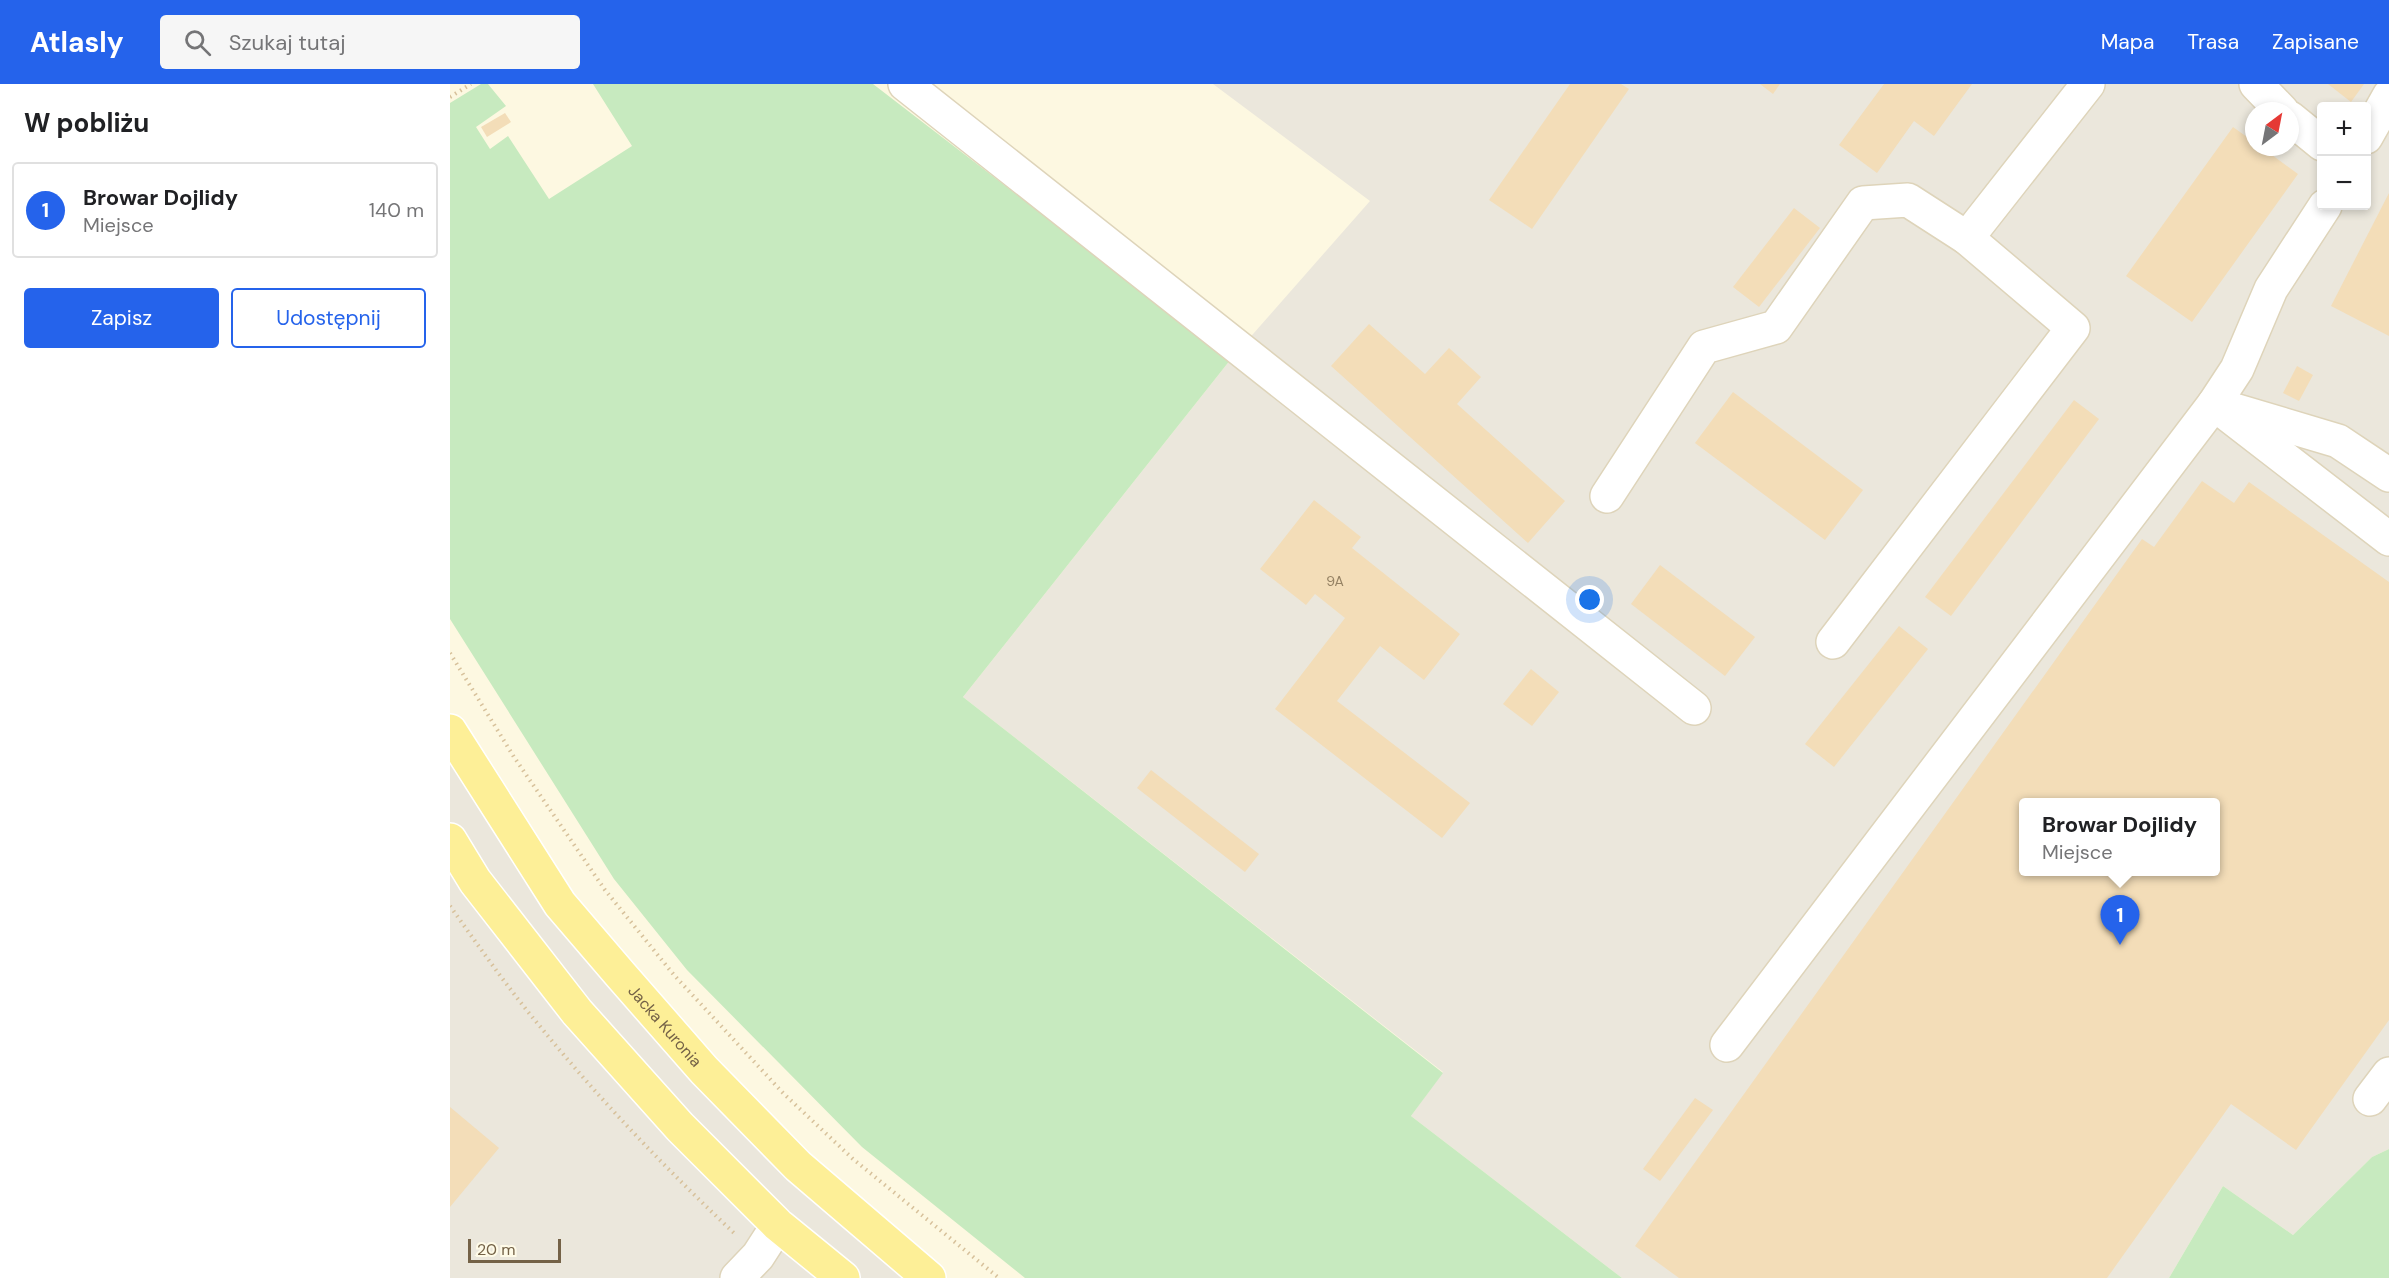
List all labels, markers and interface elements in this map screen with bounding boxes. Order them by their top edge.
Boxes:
search box [160,15,580,69]
text: Atlasly [30,24,124,61]
icon: search [181,26,214,59]
text: Szukaj tutaj [229,28,346,57]
text: Mapa [2101,28,2154,56]
text: Trasa [2187,28,2239,56]
text: Zapisane [2272,28,2359,56]
north arrow [2245,102,2299,156]
map controls [2317,102,2371,210]
button: + [2317,102,2371,156]
text: W pobliżu [24,106,149,140]
button: − [2317,156,2371,210]
text: Browar Dojlidy [83,183,238,212]
text: 1 [42,197,49,223]
text: 140 m [369,197,424,223]
text: Miejsce [83,212,154,238]
button: Zapisz [24,288,219,348]
button: Udostępnij [231,288,426,348]
house number: 9A [1326,572,1344,590]
your location [1575,585,1604,614]
popup [2019,798,2220,876]
text: Browar Dojlidy [2042,810,2197,839]
text: Miejsce [2042,839,2113,865]
pin: 1 [2100,896,2140,945]
street label: Jacka Kuronia [623,981,706,1071]
scale bar [468,1236,561,1264]
text: 20 m [477,1239,516,1260]

